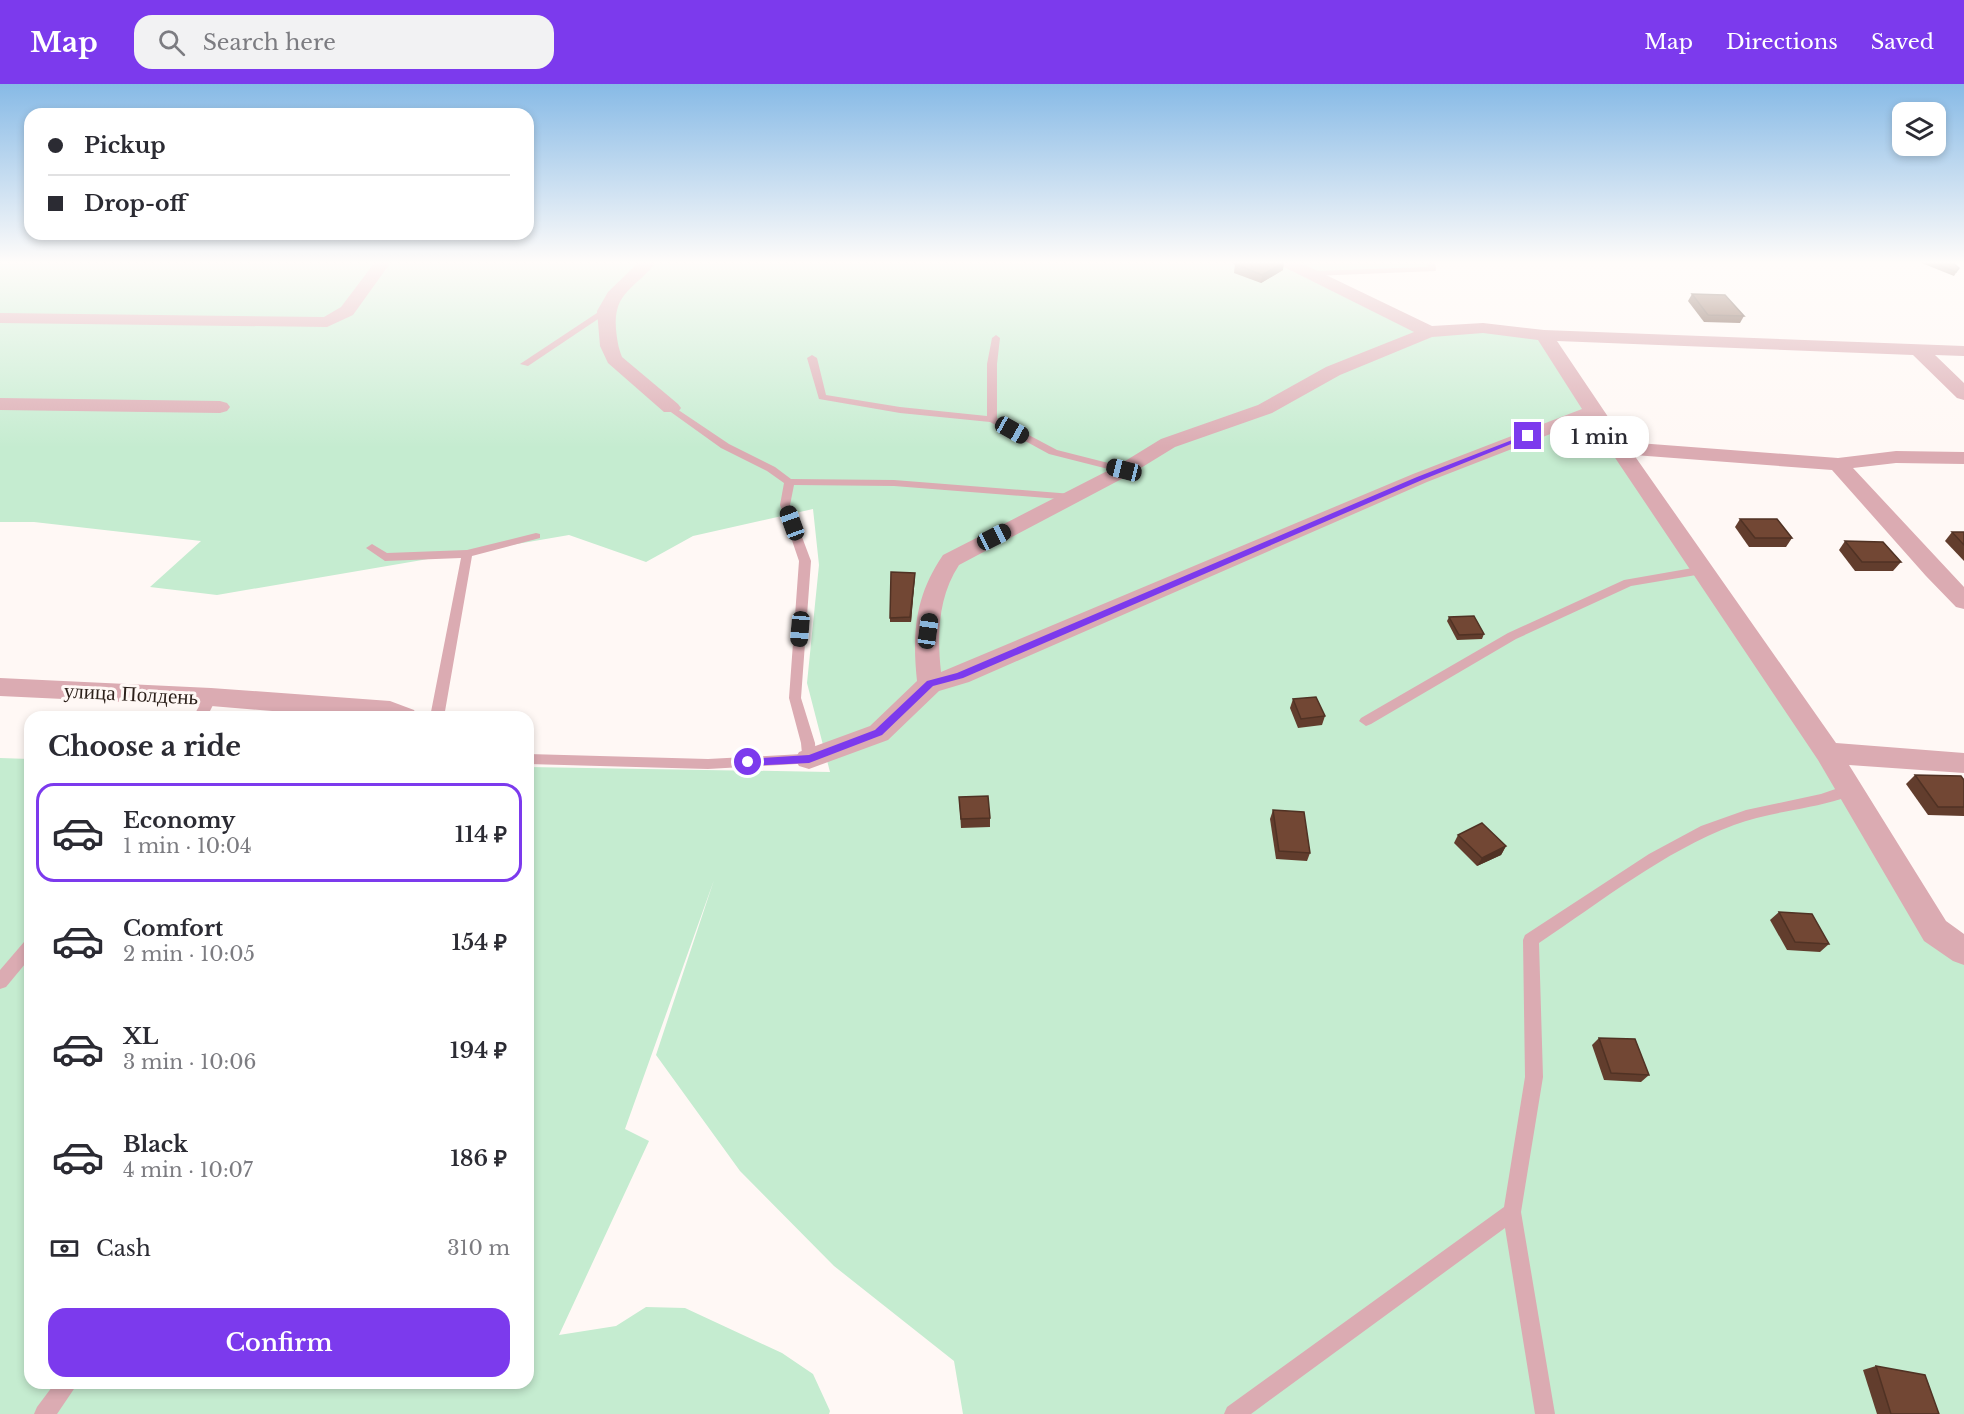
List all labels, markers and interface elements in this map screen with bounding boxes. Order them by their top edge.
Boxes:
search box [134,15,554,69]
text: Map [30,25,98,60]
icon: search [155,26,188,59]
text: Search here [203,29,336,56]
text: Map [1644,29,1693,55]
text: Directions [1726,29,1838,55]
text: Saved [1871,29,1934,55]
map controls [1892,102,1946,156]
button: layers [1892,102,1946,156]
text: Pickup [84,132,166,159]
text: Drop-off [84,190,186,217]
car [992,413,1032,447]
callout: 1 min [1549,415,1648,457]
route end [1514,422,1541,449]
text: 1 min [1571,425,1628,449]
car [1104,457,1144,483]
car [777,503,807,543]
car [974,521,1014,553]
car [789,610,811,648]
car [917,612,939,650]
street label: улица Полдень [63,677,199,711]
text: Choose a ride [48,730,241,763]
route start [734,748,761,775]
icon: car [51,806,105,860]
text: Economy [123,807,235,834]
text: 114 ₽ [455,821,507,848]
text: 1 min · 10:04 [123,834,252,858]
icon: car [51,914,105,968]
text: Comfort [123,915,223,942]
text: 154 ₽ [452,929,507,956]
text: 2 min · 10:05 [123,942,255,966]
icon: car [51,1022,105,1076]
text: XL [123,1023,158,1050]
text: 194 ₽ [450,1037,507,1064]
text: 3 min · 10:06 [123,1050,256,1074]
icon: car [51,1130,105,1184]
text: Black [123,1131,188,1158]
text: 186 ₽ [450,1145,507,1172]
text: 4 min · 10:07 [123,1158,253,1182]
icon: cash [48,1232,81,1265]
text: Cash [96,1235,151,1262]
text: 310 m [447,1236,510,1260]
button: Confirm [48,1308,510,1377]

